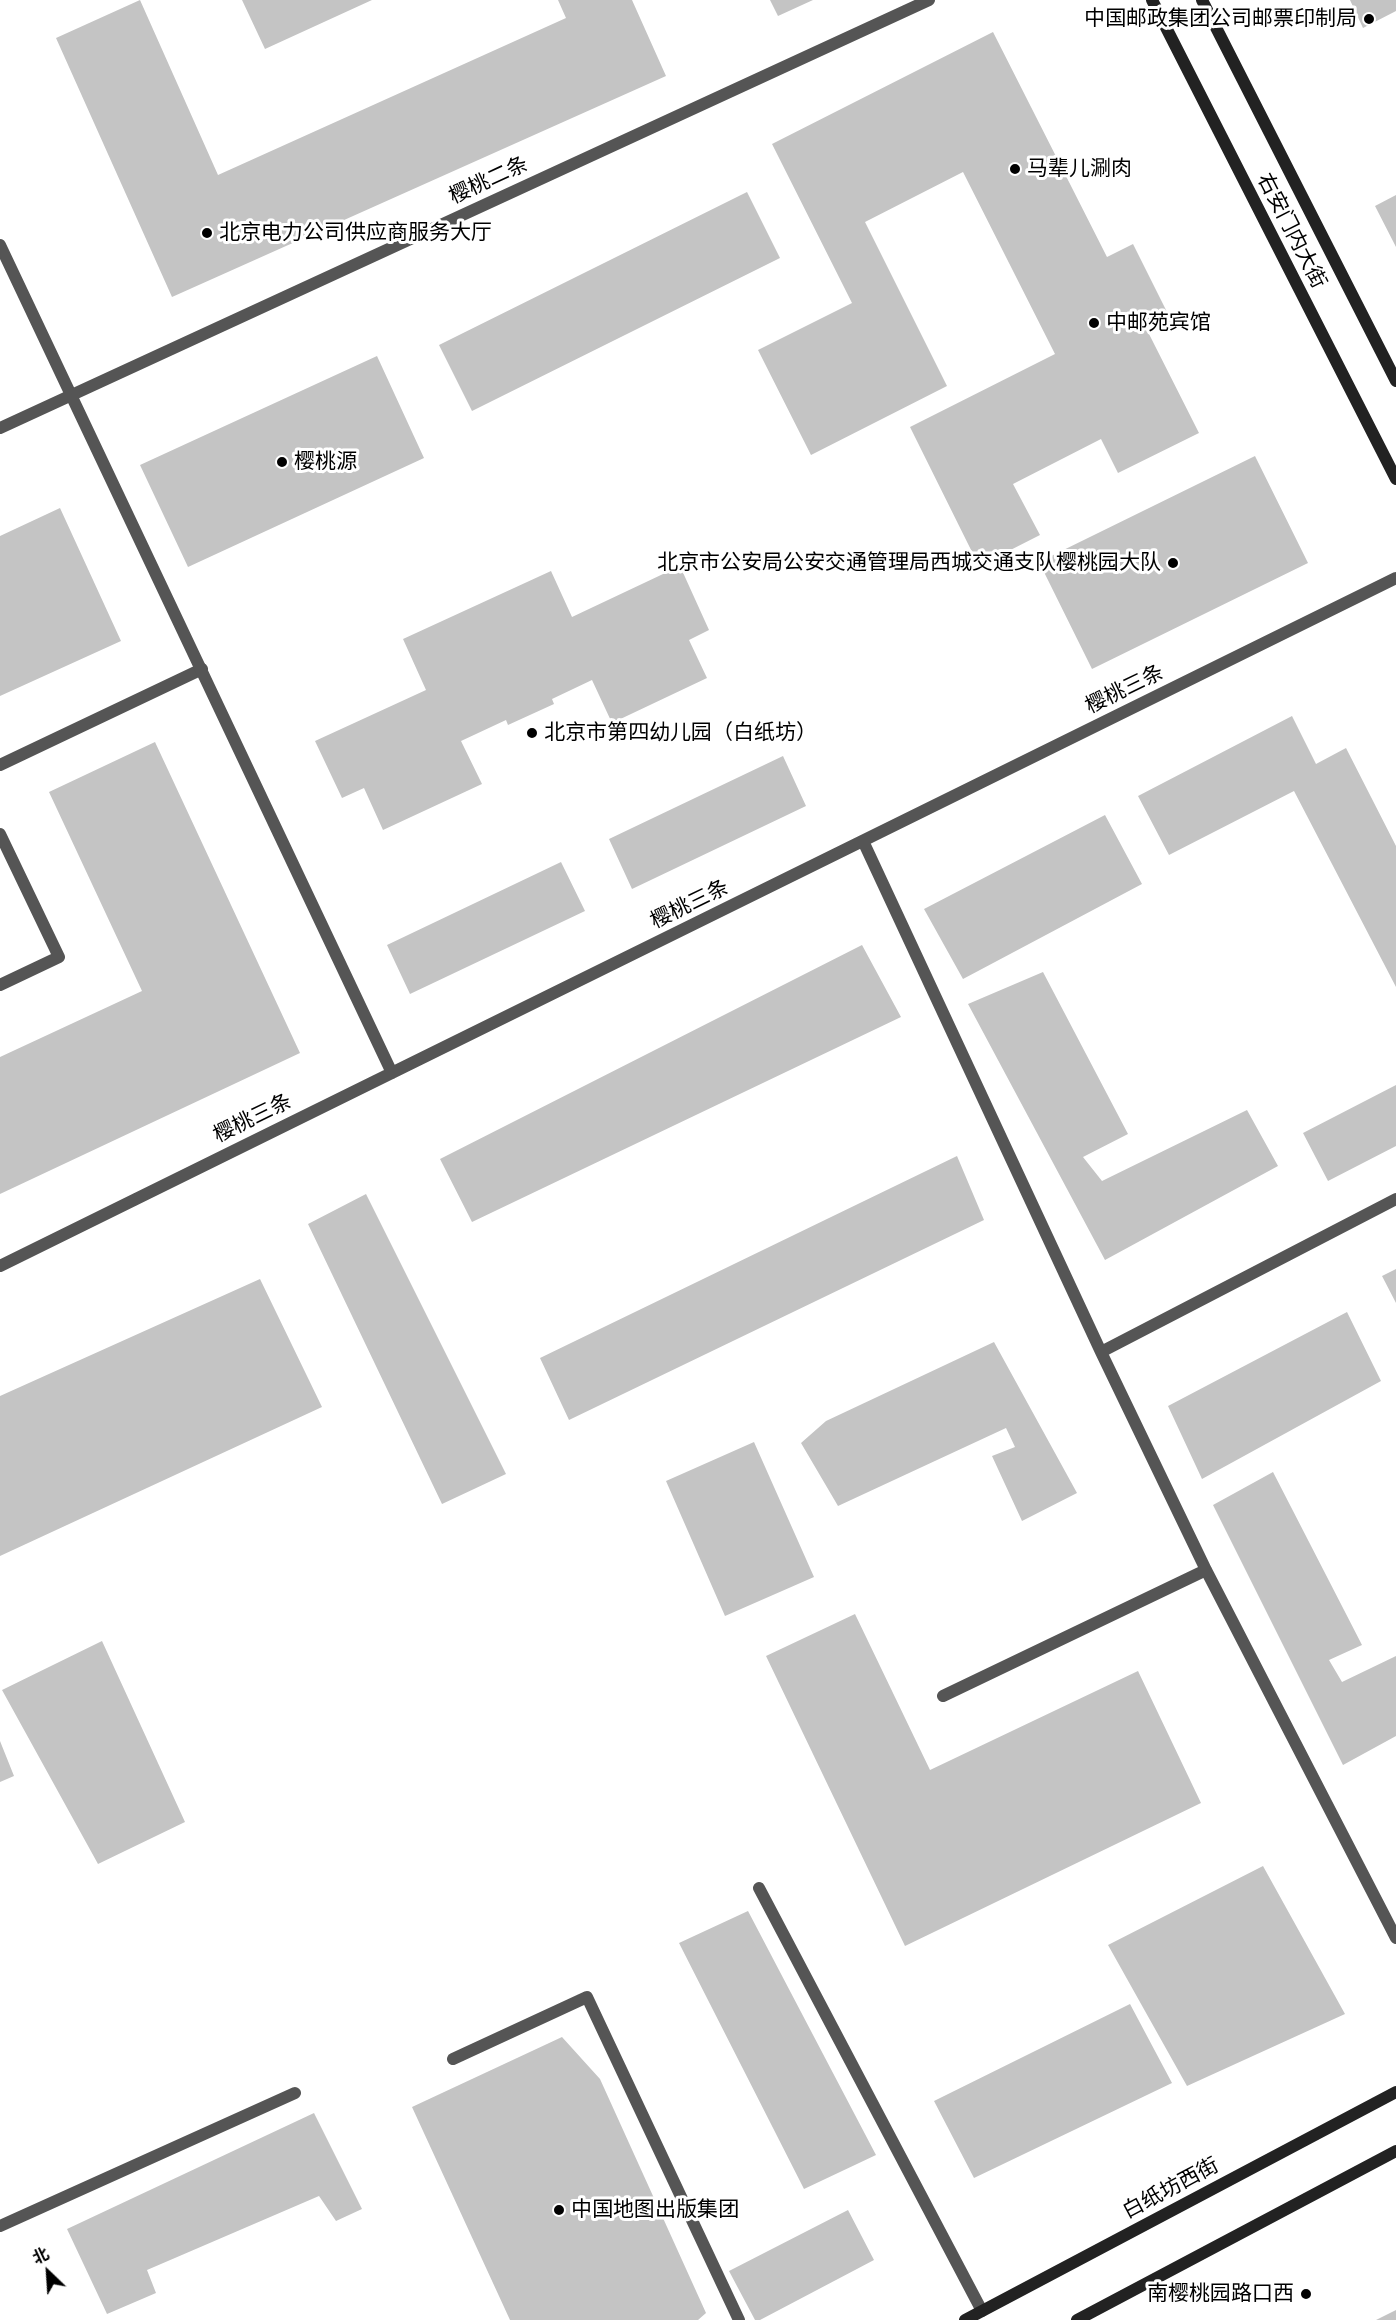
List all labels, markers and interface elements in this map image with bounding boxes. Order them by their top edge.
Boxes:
place label: 中国邮政集团公司邮票印制局 [1084,6,1357,32]
marker: 中国邮政集团公司邮票印制局 [1362,12,1376,26]
street label: 樱桃二条 [446,152,532,210]
place label: 马辈儿涮肉 [1027,156,1132,182]
marker: 马辈儿涮肉 [1008,162,1022,176]
street label: 右安门内大街 [1251,169,1331,293]
place label: 北京电力公司供应商服务大厅 [219,220,492,246]
marker: 北京电力公司供应商服务大厅 [200,226,214,240]
place label: 中邮苑宾馆 [1106,310,1211,336]
marker: 中邮苑宾馆 [1087,316,1101,330]
place label: 樱桃源 [294,449,357,475]
marker: 樱桃源 [275,455,289,469]
place label: 北京市公安局公安交通管理局西城交通支队樱桃园大队 [657,550,1161,576]
marker: 北京市公安局公安交通管理局西城交通支队樱桃园大队 [1166,556,1180,570]
street label: 樱桃三条 [1082,660,1168,720]
place label: 北京市第四幼儿园（白纸坊） [544,720,817,746]
marker: 北京市第四幼儿园（白纸坊） [525,726,539,740]
street label: 樱桃三条 [647,875,733,935]
street label: 樱桃三条 [210,1089,296,1149]
street label: 白纸坊西街 [1119,2153,1223,2225]
place label: 中国地图出版集团 [571,2197,739,2223]
marker: 中国地图出版集团 [552,2203,566,2217]
north arrow [18,2242,78,2302]
text: 北 [28,2242,52,2269]
place label: 南樱桃园路口西 [1147,2281,1294,2307]
marker: 南樱桃园路口西 [1299,2287,1313,2301]

